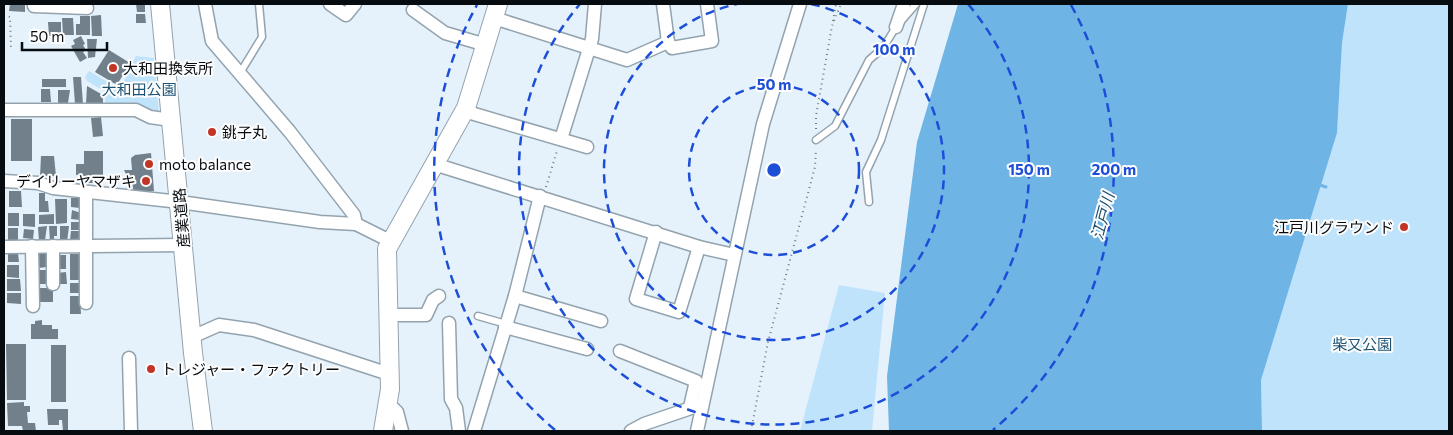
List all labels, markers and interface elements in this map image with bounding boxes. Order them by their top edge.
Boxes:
scale bar [22,20,108,52]
text: 50 m [30,27,64,45]
text: 100 m [873,40,915,58]
place label: 大和田換気所 [123,59,213,77]
marker: 大和田換気所 [107,62,119,74]
text: 50 m [757,75,791,93]
park label: 大和田公園 [101,80,177,98]
place label: 銚子丸 [222,123,267,141]
marker: 銚子丸 [206,126,218,138]
place label: moto balance [159,155,251,173]
marker: moto balance [143,158,155,170]
text: 150 m [1008,160,1050,178]
text: 200 m [1092,160,1136,178]
centre of rings [765,161,783,179]
place label: デイリーヤマザキ [16,172,136,190]
marker: デイリーヤマザキ [140,175,152,187]
street label: 産業道路 [169,187,193,249]
water label: 江戸川 [1087,188,1118,242]
place label: 江戸川グラウンド [1274,218,1394,236]
marker: 江戸川グラウンド [1398,221,1410,233]
park label: 柴又公園 [1332,335,1392,353]
place label: トレジャー・ファクトリー [161,360,340,378]
marker: トレジャー・ファクトリー [145,363,157,375]

